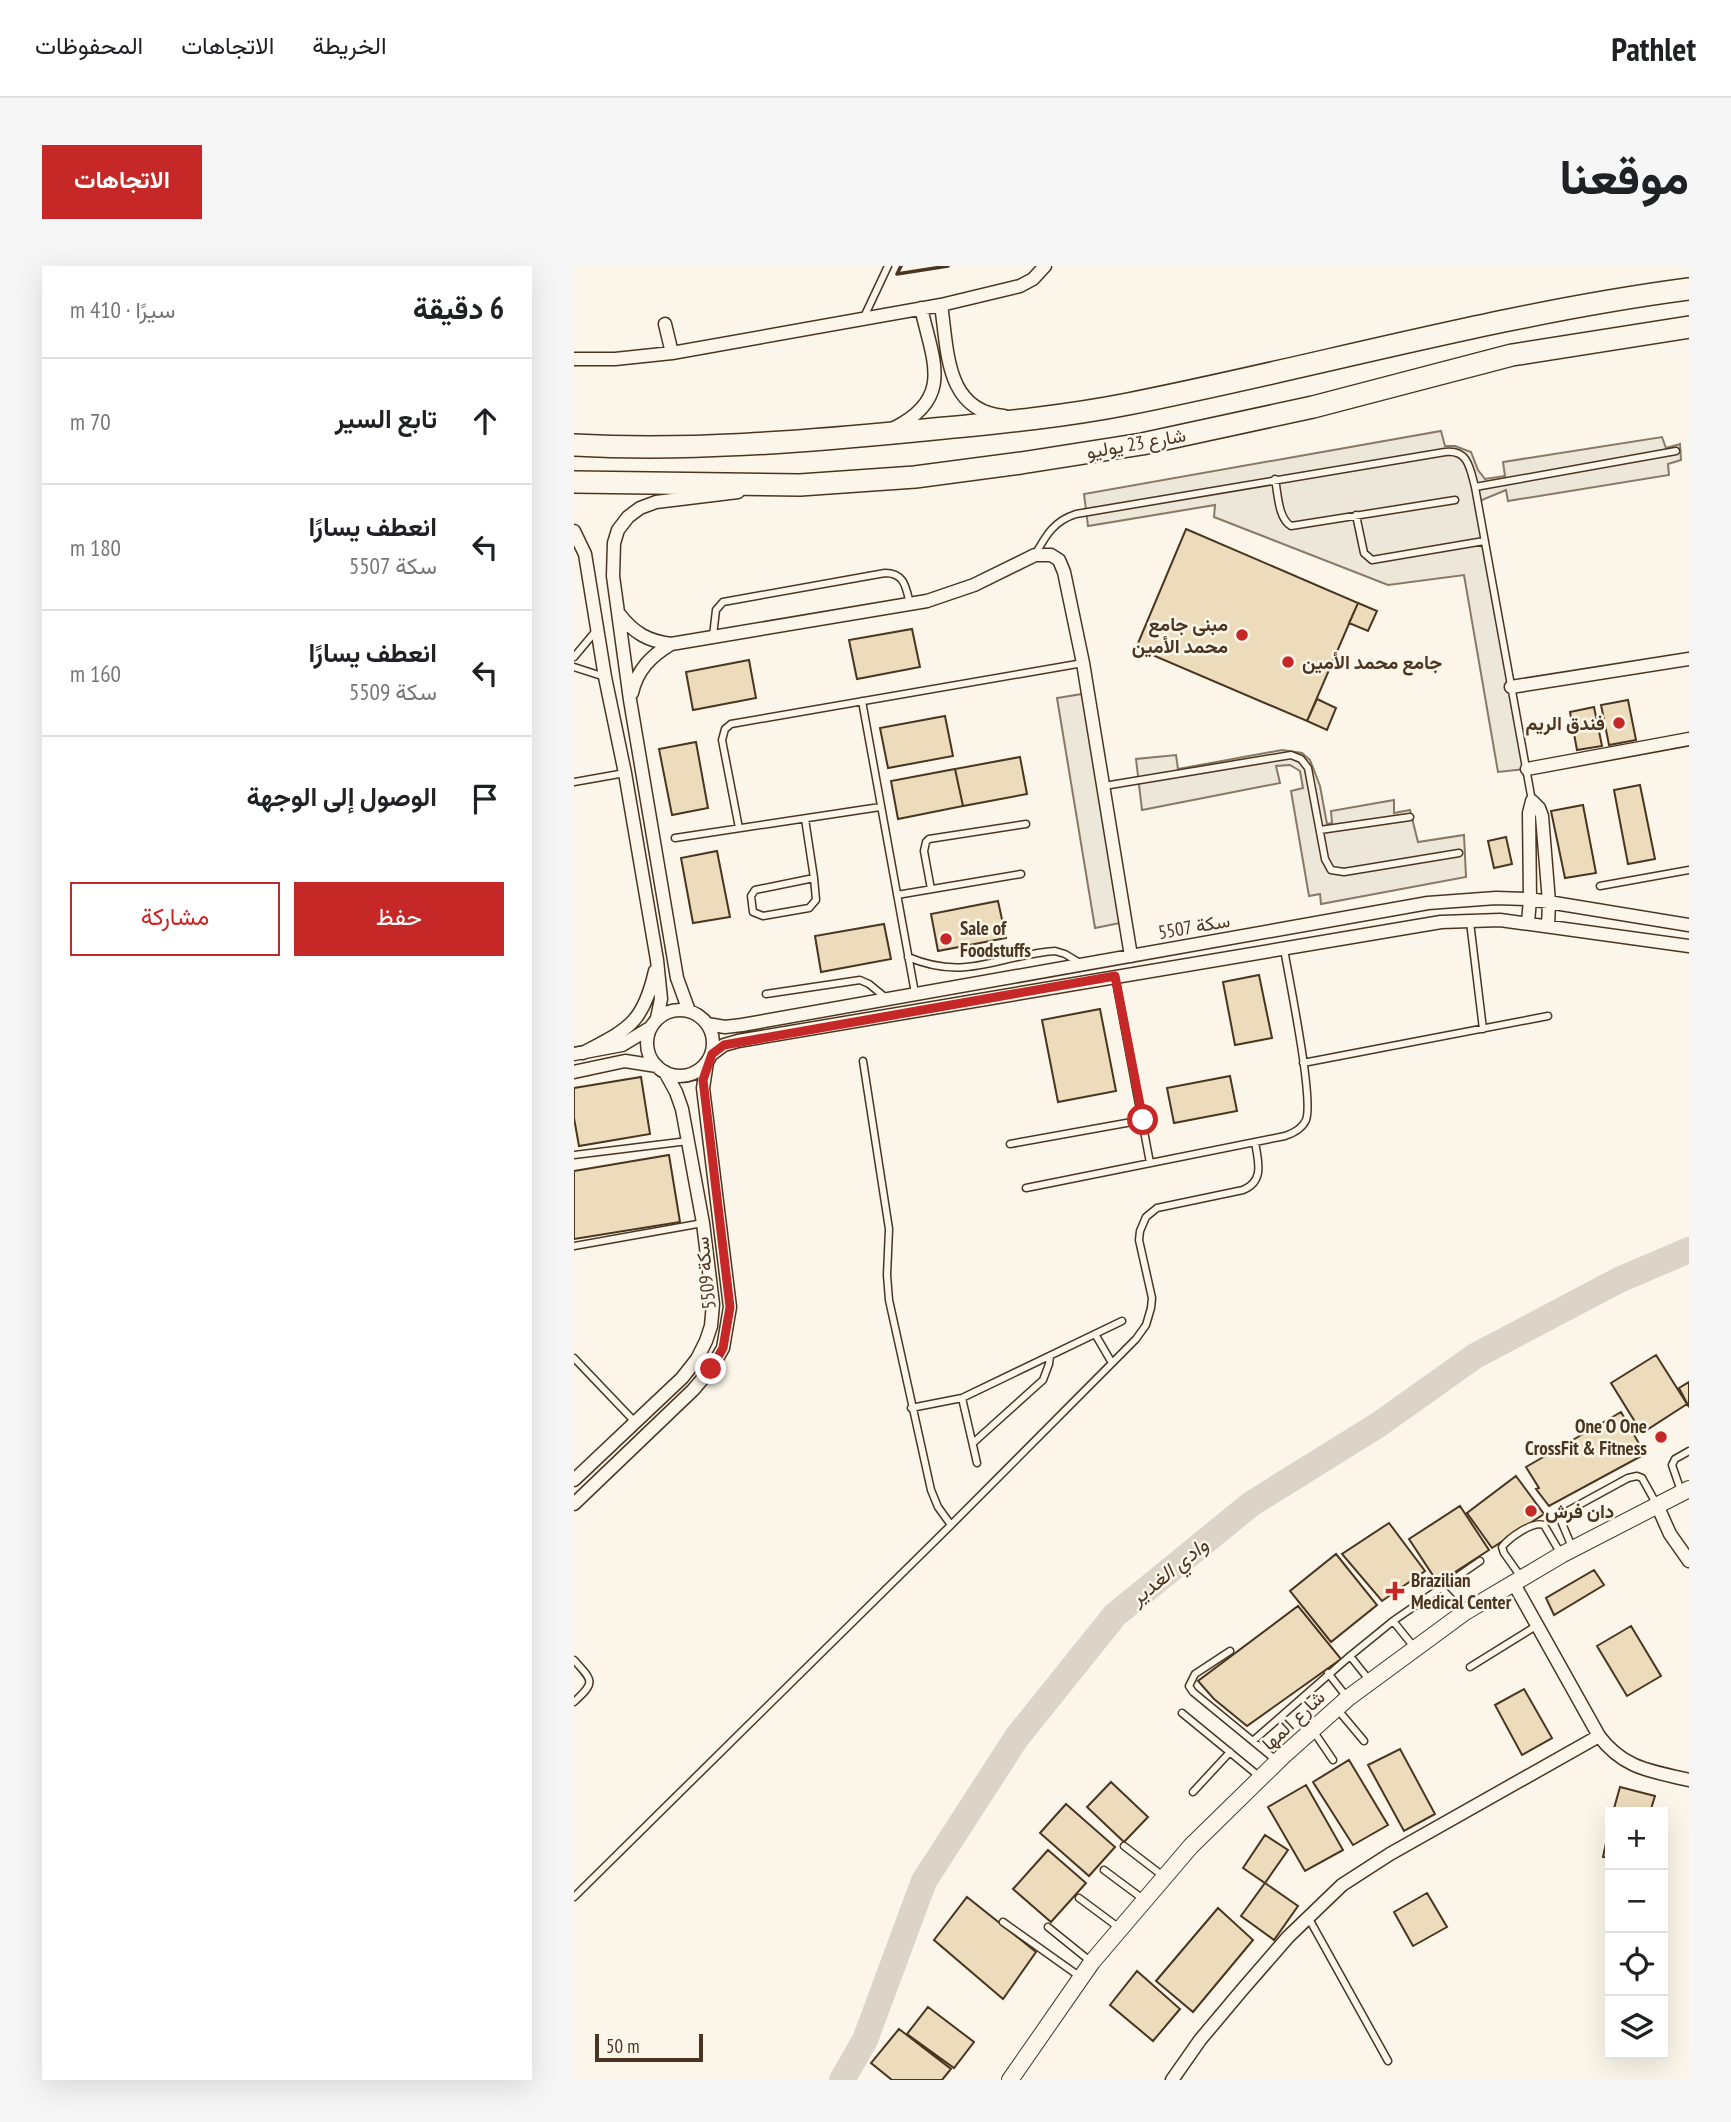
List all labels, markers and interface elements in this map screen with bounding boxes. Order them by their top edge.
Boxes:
text: Pathlet [1611,27,1696,70]
text: المحفوظات [35,30,143,61]
text: الاتجاهات [181,30,274,61]
text: الخريطة [312,30,387,61]
text: موقعنا [1559,144,1689,208]
button: الاتجاهات [42,145,202,219]
text: 6 دقيقة [413,288,504,327]
text: سيرًا · 410 m [70,295,176,324]
text: تابع السير [335,402,437,435]
icon: ahead [466,402,504,440]
text: 70 m [70,407,111,436]
street label: شارع 23 يوليو [1084,422,1188,465]
text: انعطف يسارًا [309,510,437,543]
icon: left [466,528,504,566]
text: 180 m [70,533,121,562]
text: سكة 5507 [349,551,437,580]
place label: مبنى جامع محمد الأمين [1132,612,1228,658]
marker: مبنى جامع محمد الأمين [1234,627,1250,643]
text: انعطف يسارًا [309,636,437,669]
place label: جامع محمد الأمين [1302,650,1442,676]
icon: left [466,654,504,692]
marker: جامع محمد الأمين [1280,654,1296,670]
text: 160 m [70,659,121,688]
text: سكة 5509 [349,677,437,706]
place label: فندق الريم [1525,711,1605,736]
marker: فندق الريم [1611,715,1627,731]
text: الوصول إلى الوجهة [247,780,437,813]
icon: arrive [466,780,504,818]
button: مشاركة [70,882,280,956]
button: حفظ [294,882,504,956]
street label: سكة 5507 [1156,908,1232,944]
place label: Sale of Foodstuffs [960,916,1031,962]
marker: Sale of Foodstuffs [938,931,954,947]
route start [1127,1104,1158,1135]
street label: سكة 5509 [689,1236,721,1310]
route end [695,1353,726,1384]
place label: One O One CrossFit & Fitness [1525,1414,1647,1460]
marker: One O One CrossFit & Fitness [1653,1429,1669,1445]
place label: دان فرش [1545,1499,1614,1524]
marker: دان فرش [1523,1503,1539,1519]
water label: وادي الغدير [1123,1531,1217,1615]
place label: Brazilian Medical Center [1411,1568,1512,1614]
marker: Brazilian Medical Center [1385,1581,1405,1601]
street label: شارع المها [1256,1685,1330,1756]
map controls [1605,1807,1668,2059]
button: + [1605,1807,1668,1870]
button: − [1605,1870,1668,1933]
button: locate [1605,1933,1668,1996]
button: layers [1605,1996,1668,2059]
scale bar [595,2031,704,2063]
text: 50 m [606,2034,640,2058]

